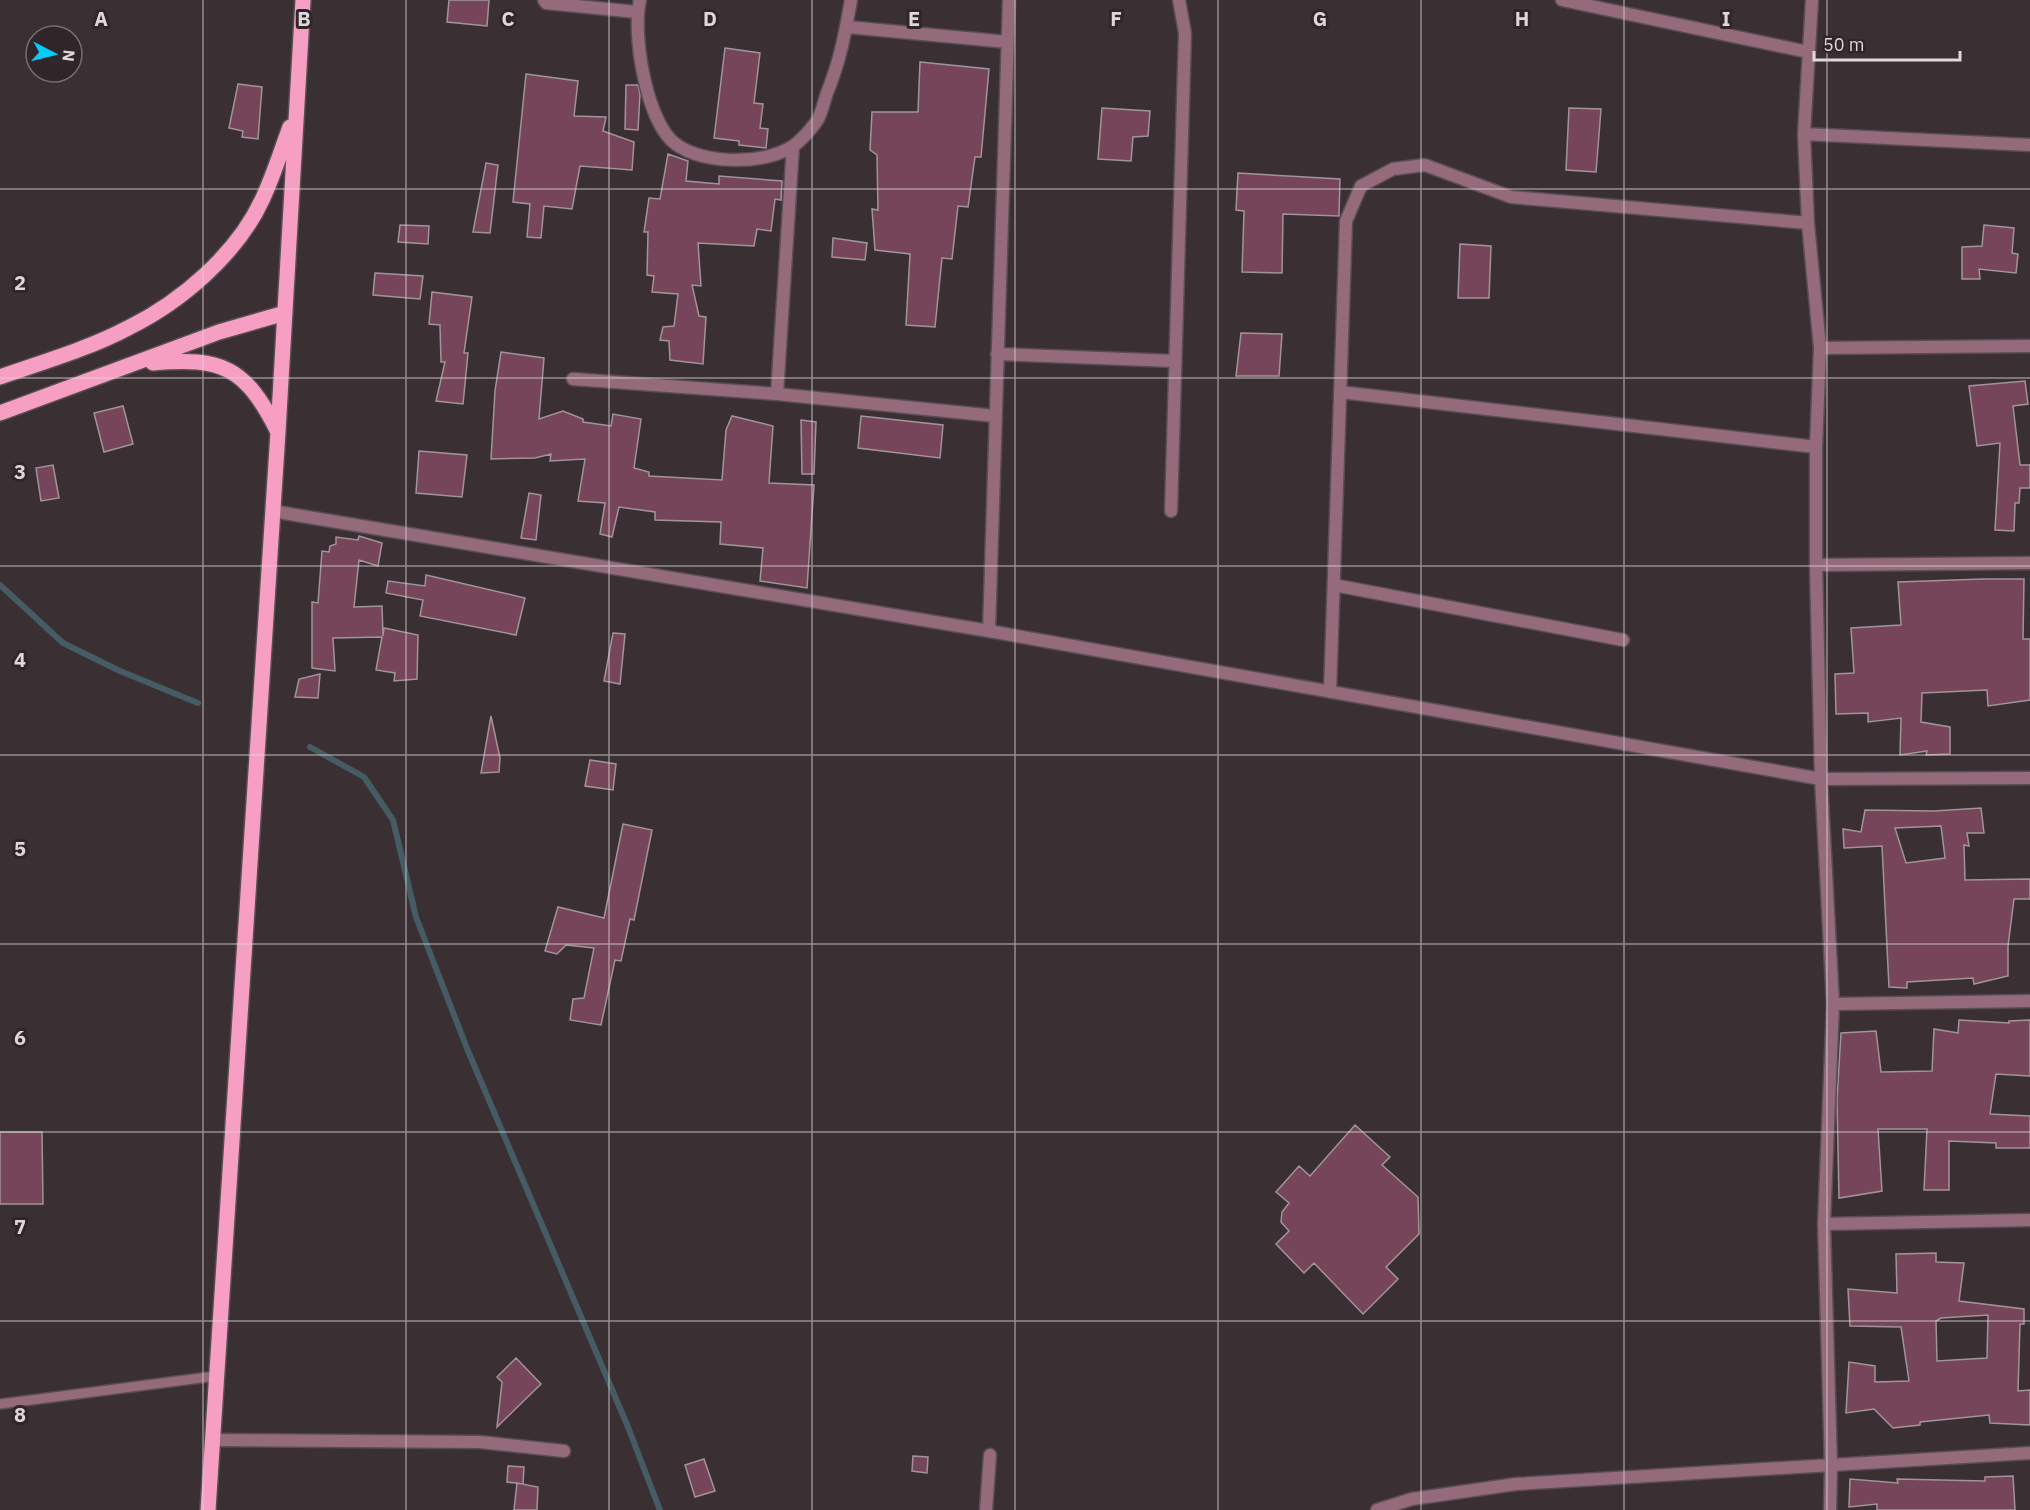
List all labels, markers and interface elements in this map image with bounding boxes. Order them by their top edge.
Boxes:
text: A [94,5,108,32]
text: B [297,5,311,32]
text: C [501,5,515,32]
text: D [703,5,717,32]
text: E [908,5,920,32]
text: F [1110,5,1122,32]
text: G [1313,5,1327,32]
text: H [1515,5,1529,32]
text: I [1722,5,1730,32]
north arrow [24,24,84,84]
scale bar [1814,24,1960,62]
text: 50 m [1823,33,1865,56]
text: N [58,49,80,63]
text: 2 [14,269,26,296]
text: 3 [14,458,26,485]
text: 4 [14,646,26,673]
text: 5 [14,835,26,862]
text: 6 [14,1024,26,1051]
text: 7 [14,1213,26,1240]
text: 8 [14,1401,26,1428]

